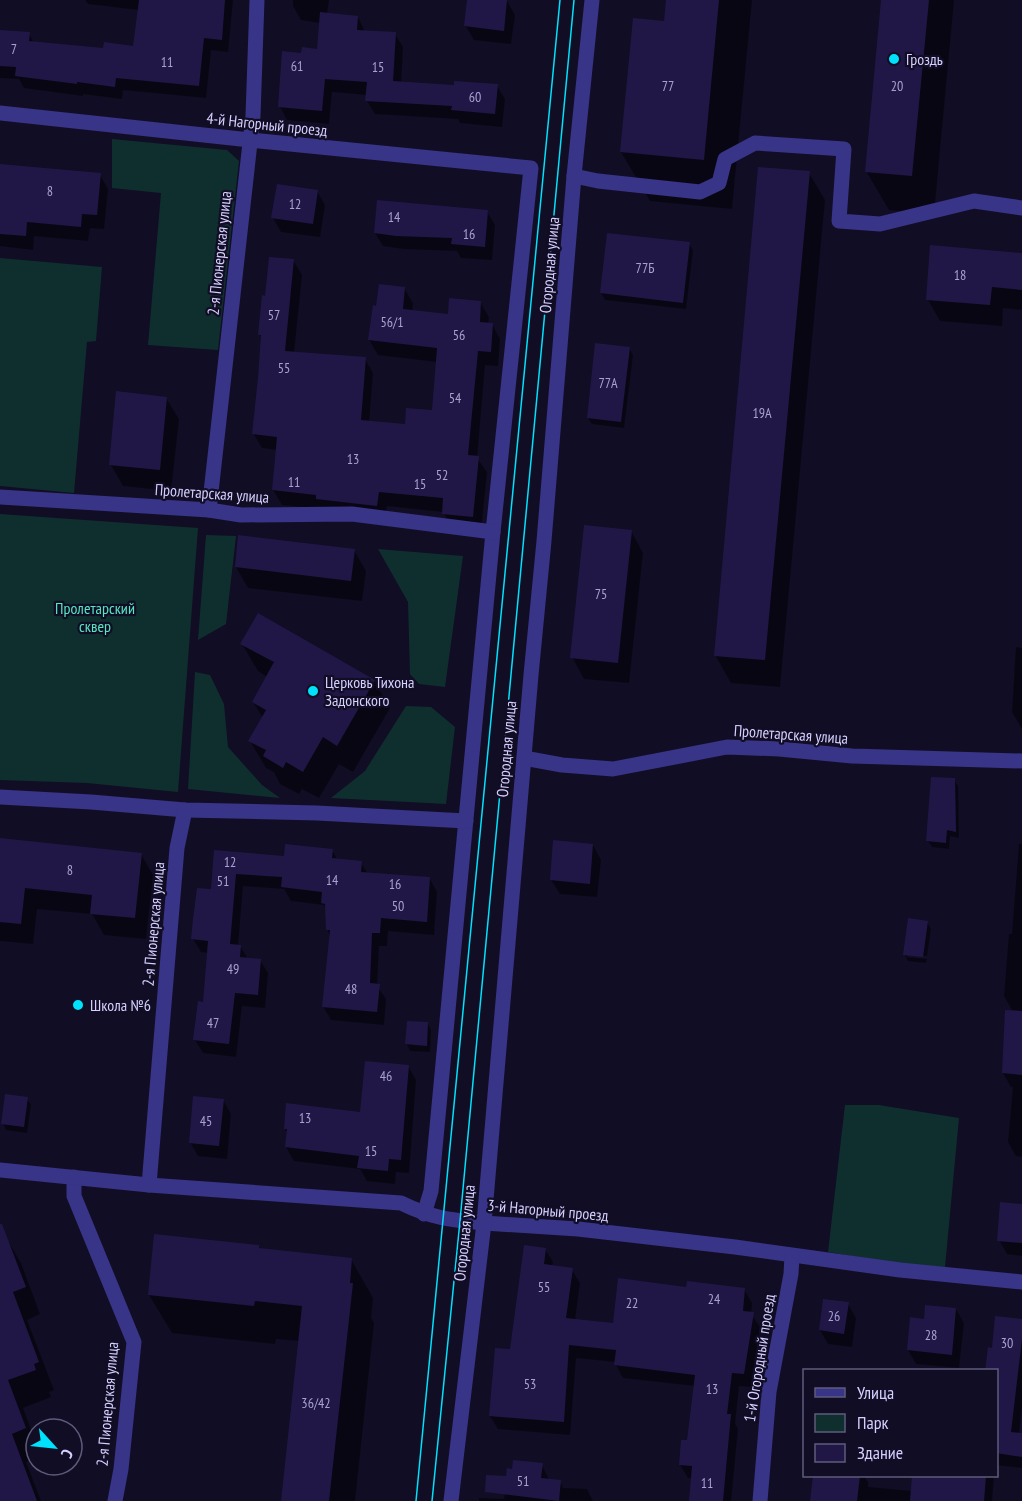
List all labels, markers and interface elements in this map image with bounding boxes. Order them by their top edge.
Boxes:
house number: 7 [11,40,17,58]
place label: Гроздь [906,49,943,69]
marker: Гроздь [887,52,901,66]
house number: 11 [161,53,173,71]
house number: 61 [291,57,303,75]
house number: 15 [372,58,384,76]
house number: 77 [662,77,674,95]
house number: 20 [891,77,903,95]
house number: 60 [469,88,481,106]
street label: 4-й Нагорный проезд [205,108,329,140]
house number: 8 [47,182,53,200]
street label: 2-я Пионерская улица [203,190,235,316]
house number: 12 [289,195,301,213]
house number: 14 [388,208,401,226]
street label: Огородная улица [535,216,563,314]
house number: 16 [463,225,475,243]
house number: 77Б [636,259,654,277]
house number: 18 [954,266,966,284]
house number: 57 [268,306,280,324]
house number: 56/1 [380,313,404,331]
house number: 56 [453,326,465,344]
house number: 55 [278,359,290,377]
house number: 77А [598,374,618,392]
house number: 54 [449,389,462,407]
house number: 19А [752,404,772,422]
house number: 13 [347,450,359,468]
house number: 52 [436,466,448,484]
house number: 11 [288,473,300,491]
house number: 15 [414,475,426,493]
street label: Пролетарская улица [154,479,270,507]
house number: 75 [595,585,607,603]
park label: Пролетарский сквер [55,598,135,636]
place label: Церковь Тихона Задонского [325,672,414,710]
marker: Церковь Тихона Задонского [306,684,320,698]
street label: Огородная улица [492,700,520,798]
street label: Пролетарская улица [733,720,849,748]
house number: 12 [224,853,236,871]
house number: 8 [67,861,73,879]
street label: 2-я Пионерская улица [138,861,168,987]
house number: 14 [326,871,339,889]
house number: 51 [217,872,229,890]
house number: 16 [389,875,401,893]
house number: 50 [392,897,404,915]
house number: 49 [227,960,239,978]
house number: 48 [345,980,357,998]
place label: Школа №6 [90,995,151,1015]
marker: Школа №6 [71,998,85,1012]
house number: 47 [207,1014,219,1032]
house number: 46 [380,1067,392,1085]
house number: 13 [299,1109,311,1127]
house number: 45 [200,1112,212,1130]
house number: 15 [365,1142,377,1160]
street label: Огородная улица [449,1184,479,1282]
street label: 3-й Нагорный проезд [487,1195,609,1225]
house number: 55 [538,1278,550,1296]
house number: 24 [708,1290,721,1308]
street label: 1-й Огородный проезд [739,1293,779,1423]
house number: 22 [626,1294,638,1312]
house number: 26 [828,1307,840,1325]
house number: 28 [925,1326,937,1344]
house number: 30 [1001,1334,1013,1352]
street label: 2-я Пионерская улица [92,1341,122,1467]
legend [803,1369,998,1477]
house number: 53 [524,1375,536,1393]
house number: 13 [706,1380,718,1398]
text: Улица [857,1381,894,1404]
house number: 36/42 [301,1394,331,1412]
text: Парк [857,1411,888,1434]
north arrow [24,1417,84,1477]
text: Здание [857,1441,903,1464]
text: С [56,1446,78,1462]
house number: 51 [517,1472,529,1490]
house number: 11 [701,1474,713,1492]

